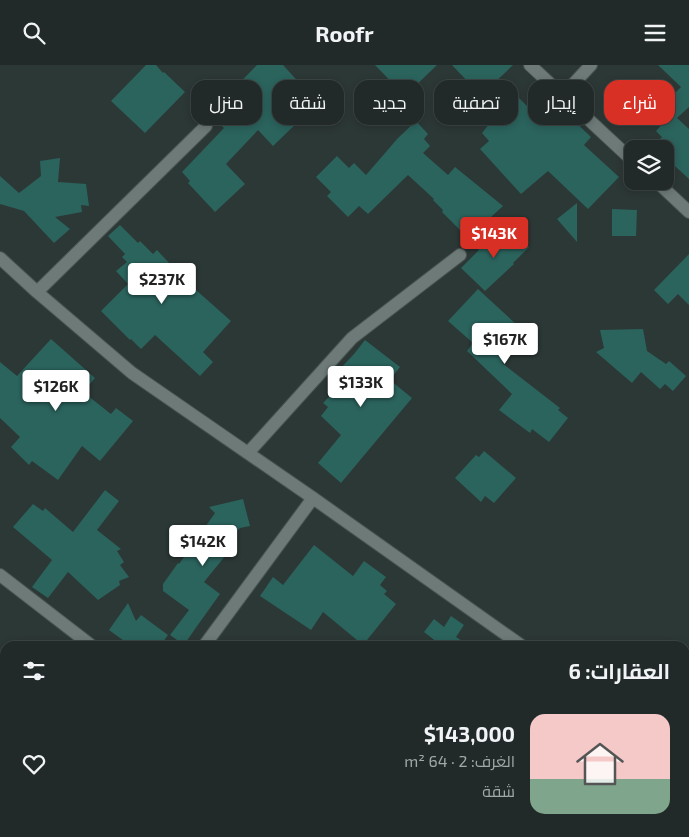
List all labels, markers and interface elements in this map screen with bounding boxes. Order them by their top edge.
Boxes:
icon: search [20,19,48,47]
icon: menu [641,19,669,47]
text: Roofr [315,20,374,46]
chip: منزل [191,80,262,125]
chip: شقة [272,80,344,125]
chip: جديد [354,80,424,125]
chip: تصفية [434,80,518,125]
chip: إيجار [528,80,594,125]
chip: شراء [604,80,675,125]
map controls [624,140,674,190]
button: layers [624,140,674,190]
pin: $143K [459,217,529,259]
text: $143K [471,223,517,242]
pin: $237K [127,263,197,305]
text: $237K [139,269,185,288]
pin: $167K [470,323,540,365]
text: $167K [483,329,527,348]
pin: $133K [326,365,396,408]
pin: $126K [21,369,91,412]
text: $133K [339,372,383,391]
text: $126K [33,376,79,395]
pin: $142K [168,525,238,567]
text: $142K [180,531,226,550]
icon: filters [20,657,48,685]
text: العقارات: 6 [568,658,670,683]
text: $143,000 [424,721,515,746]
icon: home [570,734,630,794]
icon: heart [20,750,48,778]
text: الغرف: 2 · 64 m² [404,751,515,770]
text: شقة [482,781,515,800]

